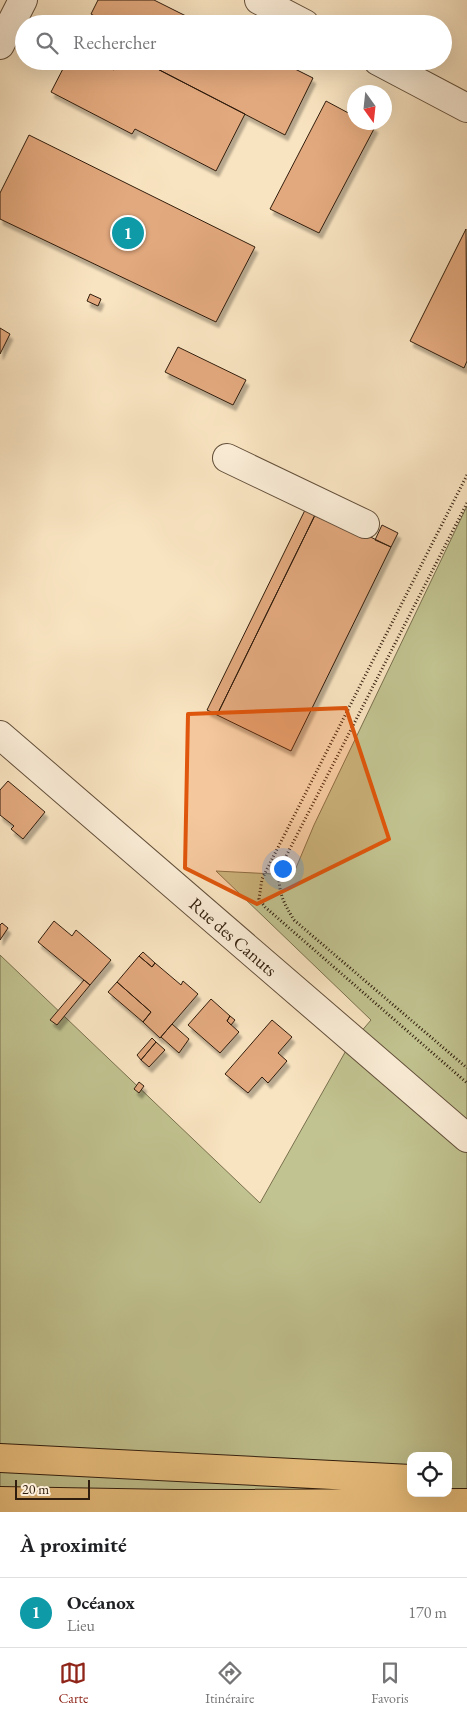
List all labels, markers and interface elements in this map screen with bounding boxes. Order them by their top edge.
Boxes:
search box [15,15,452,70]
icon: search [33,29,61,57]
text: Rechercher [73,30,156,55]
north arrow [347,85,392,130]
pin: 1 [112,214,144,252]
your location [270,856,296,882]
street label: Rue des Canuts [185,892,282,981]
map controls [407,1452,452,1497]
button: locate [407,1452,452,1497]
scale bar [15,1477,90,1500]
text: 20 m [22,1480,49,1498]
text: À proximité [20,1531,127,1558]
text: Océanox [67,1590,135,1615]
text: 1 [32,1602,40,1623]
text: 170 m [408,1602,447,1623]
text: Lieu [67,1615,95,1636]
tab: Carte [58,1659,88,1707]
tab: Itinéraire [205,1659,254,1707]
tab: Favoris [371,1659,409,1707]

